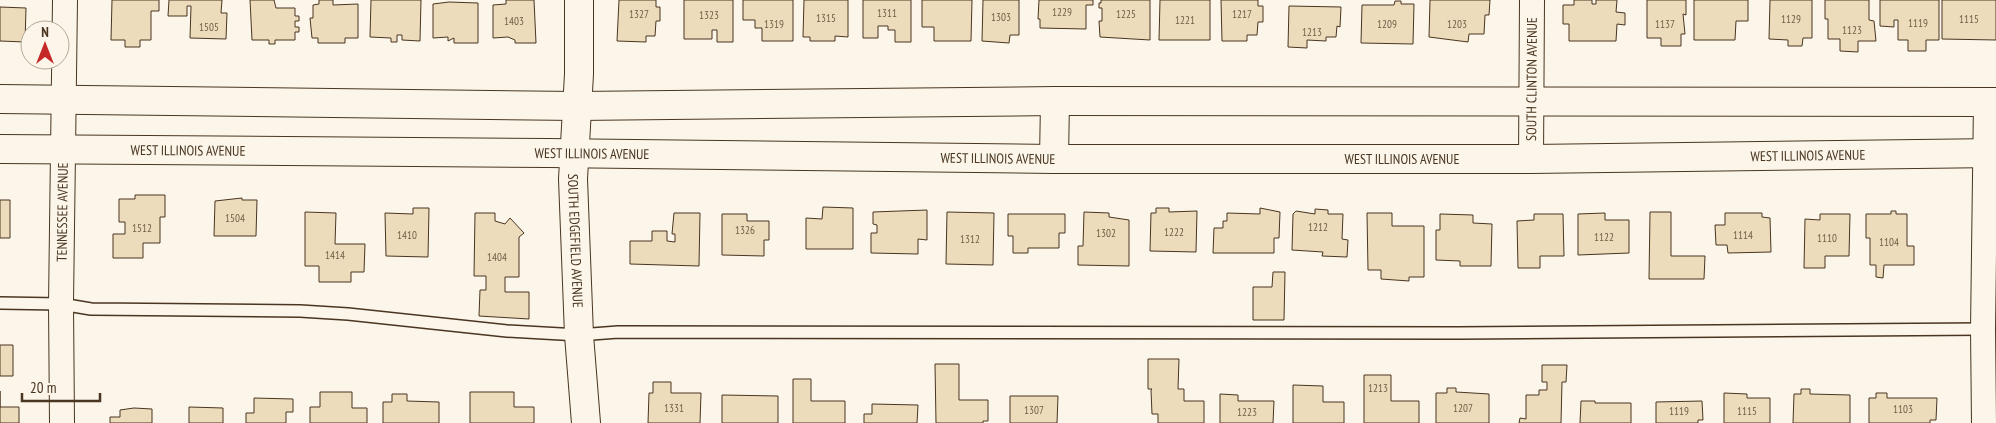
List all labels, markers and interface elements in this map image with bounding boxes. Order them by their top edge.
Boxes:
house number: 1229 [1052,5,1072,19]
house number: 1311 [877,6,897,20]
house number: 1327 [629,7,649,21]
house number: 1225 [1116,7,1136,21]
house number: 1217 [1232,7,1252,21]
house number: 1323 [699,8,719,22]
house number: 1303 [991,10,1011,24]
house number: 1315 [816,11,836,25]
house number: 1129 [1781,12,1801,26]
house number: 1115 [1959,12,1979,26]
house number: 1221 [1175,13,1195,27]
house number: 1403 [504,14,524,28]
house number: 1119 [1908,16,1928,30]
house number: 1319 [764,17,784,31]
house number: 1209 [1377,17,1397,31]
house number: 1203 [1447,17,1467,31]
street label: SOUTH CLINTON AVENUE [1522,17,1541,141]
house number: 1137 [1655,17,1675,31]
north arrow [20,20,70,70]
house number: 1505 [199,20,219,34]
text: N [41,23,49,41]
house number: 1123 [1842,23,1862,37]
house number: 1213 [1302,25,1322,39]
street label: WEST ILLINOIS AVENUE [130,141,246,160]
street label: WEST ILLINOIS AVENUE [534,144,650,163]
street label: WEST ILLINOIS AVENUE [1750,146,1865,165]
street label: WEST ILLINOIS AVENUE [940,149,1056,168]
street label: WEST ILLINOIS AVENUE [1344,150,1459,168]
street label: TENNESSEE AVENUE [53,162,72,262]
street label: SOUTH EDGEFIELD AVENUE [564,173,587,308]
house number: 1504 [225,211,245,225]
house number: 1212 [1308,220,1328,234]
house number: 1512 [132,221,152,235]
house number: 1326 [735,223,755,237]
house number: 1222 [1164,225,1184,239]
house number: 1302 [1096,226,1116,240]
house number: 1410 [397,228,417,242]
house number: 1114 [1733,228,1753,242]
house number: 1122 [1594,230,1614,244]
house number: 1110 [1817,231,1837,245]
house number: 1312 [960,232,980,246]
house number: 1104 [1879,235,1899,249]
house number: 1414 [325,248,345,262]
house number: 1404 [487,250,507,264]
scale bar [22,370,100,402]
text: 20 m [30,378,56,397]
house number: 1213 [1368,381,1388,395]
house number: 1331 [664,401,684,415]
house number: 1207 [1453,401,1473,415]
house number: 1103 [1893,402,1913,416]
house number: 1307 [1024,403,1044,417]
house number: 1119 [1669,404,1689,418]
house number: 1115 [1737,404,1757,418]
house number: 1223 [1237,405,1257,419]

